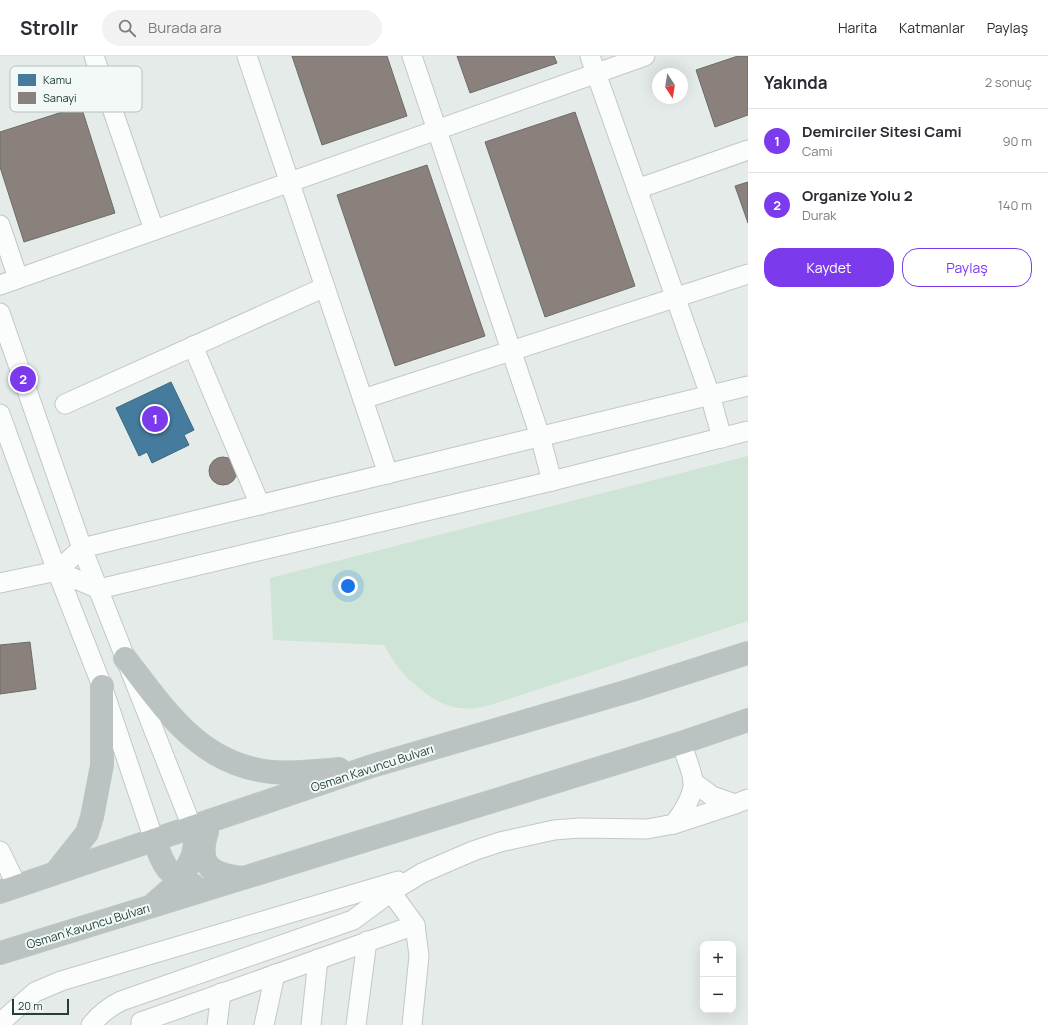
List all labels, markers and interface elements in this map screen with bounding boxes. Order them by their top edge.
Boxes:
search box [102,10,382,46]
text: Strollr [20,15,78,41]
icon: search [116,17,138,39]
text: Burada ara [148,17,222,38]
text: Harita [838,18,877,37]
text: Katmanlar [899,18,965,37]
text: Paylaş [987,18,1028,37]
legend [10,66,142,112]
north arrow [652,68,688,104]
text: Yakında [764,71,828,94]
text: Kamu [43,72,72,87]
text: 2 sonuç [985,73,1032,91]
text: Sanayi [43,90,77,105]
text: Demirciler Sitesi Cami [802,121,962,142]
text: 1 [774,132,780,150]
text: 90 m [1002,132,1032,150]
text: Cami [802,142,833,160]
text: Organize Yolu 2 [802,185,913,206]
text: 2 [773,196,781,214]
text: 140 m [998,196,1032,214]
text: Durak [802,206,837,224]
button: Kaydet [764,248,894,287]
button: Paylaş [902,248,1032,287]
pin: 2 [10,364,36,394]
pin: 1 [142,404,168,434]
your location [338,576,358,596]
street label: Osman Kavuncu Bulvarı [308,740,436,796]
street label: Osman Kavuncu Bulvarı [24,899,152,953]
map controls [700,941,736,1013]
button: + [700,941,736,977]
button: − [700,977,736,1013]
scale bar [12,997,69,1016]
text: 20 m [18,998,43,1013]

